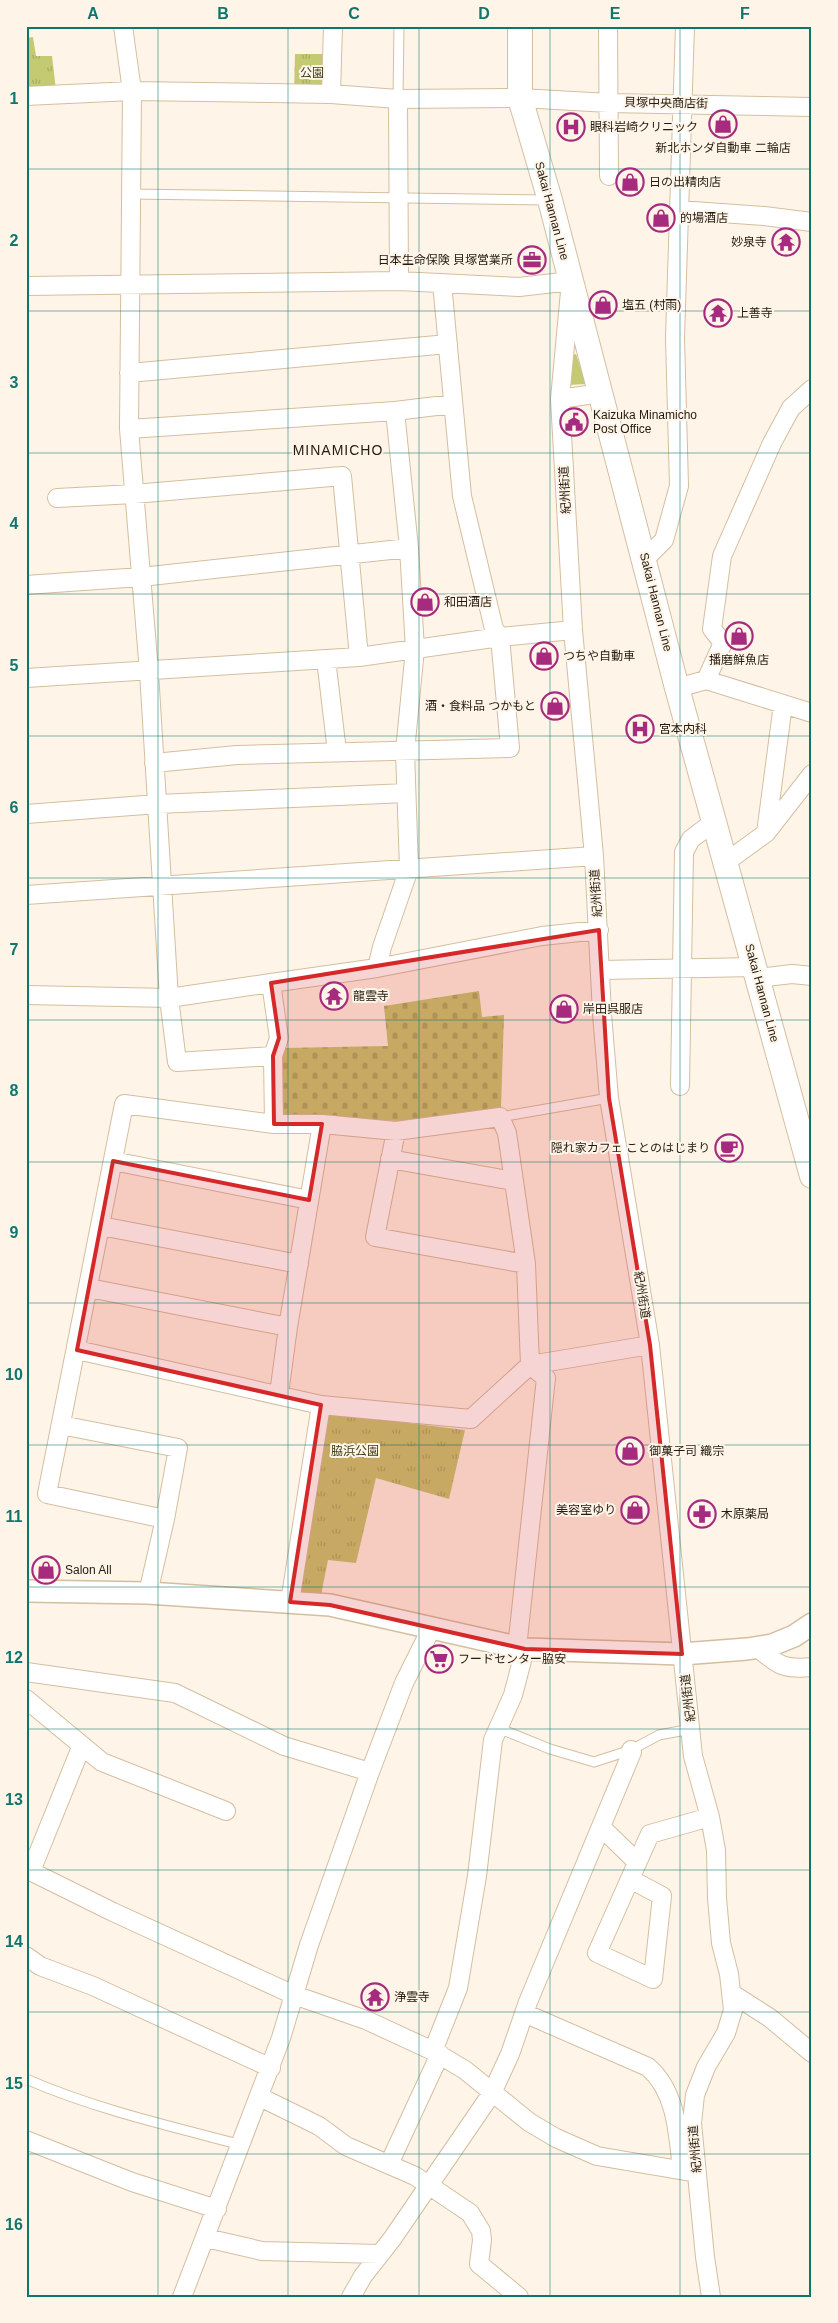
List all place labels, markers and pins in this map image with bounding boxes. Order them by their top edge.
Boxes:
shop icon: 新北ホンダ自動車 二輪店 [708,109,738,139]
hospital icon: 眼科岩崎クリニック [556,112,586,142]
place label: 眼科岩崎クリニック [590,120,698,134]
place label: 新北ホンダ自動車 二輪店 [655,141,791,155]
shop icon: 日の出精肉店 [615,167,645,197]
place label: 日の出精肉店 [649,175,721,189]
shop icon: 的場酒店 [646,203,676,233]
place label: 的場酒店 [680,211,728,225]
temple icon: 妙泉寺 [771,227,801,257]
place label: 妙泉寺 [731,235,767,249]
office icon: 日本生命保険 貝塚営業所 [517,245,547,275]
place label: 日本生命保険 貝塚営業所 [378,253,513,267]
shop icon: 塩五 (村雨) [588,290,618,320]
place label: 塩五 (村雨) [622,298,681,312]
temple icon: 上善寺 [703,298,733,328]
place label: 上善寺 [737,306,773,320]
public building icon: Kaizuka Minamicho Post Office [559,407,589,437]
place label: Kaizuka Minamicho Post Office [593,408,697,436]
shop icon: 和田酒店 [410,587,440,617]
place label: 和田酒店 [444,595,492,609]
shop icon: 播磨鮮魚店 [724,621,754,651]
shop icon: つちや自動車 [529,641,559,671]
place label: つちや自動車 [563,649,635,663]
place label: 播磨鮮魚店 [709,653,769,667]
shop icon: 酒・食料品 つかもと [540,691,570,721]
place label: 酒・食料品 つかもと [425,699,536,713]
hospital icon: 宮本内科 [625,714,655,744]
place label: 宮本内科 [659,722,707,736]
temple icon: 龍雲寺 [319,981,349,1011]
place label: 龍雲寺 [353,989,389,1003]
shop icon: 岸田呉服店 [549,994,579,1024]
place label: 岸田呉服店 [583,1002,643,1016]
cafe icon: 隠れ家カフェ ことのはじまり [714,1133,744,1163]
place label: 隠れ家カフェ ことのはじまり [551,1141,710,1155]
shop icon: 御菓子司 織宗 [615,1436,645,1466]
place label: 御菓子司 織宗 [649,1444,724,1458]
shop icon: 美容室ゆり [620,1495,650,1525]
pharmacy icon: 木原薬局 [687,1499,717,1529]
place label: 美容室ゆり [556,1503,616,1517]
place label: 木原薬局 [721,1507,769,1521]
shop icon: Salon All [31,1555,61,1585]
place label: Salon All [65,1563,112,1577]
supermarket icon: フードセンター脇安 [424,1644,454,1674]
place label: フードセンター脇安 [458,1652,566,1666]
temple icon: 浄雲寺 [360,1982,390,2012]
place label: 浄雲寺 [394,1990,430,2004]

